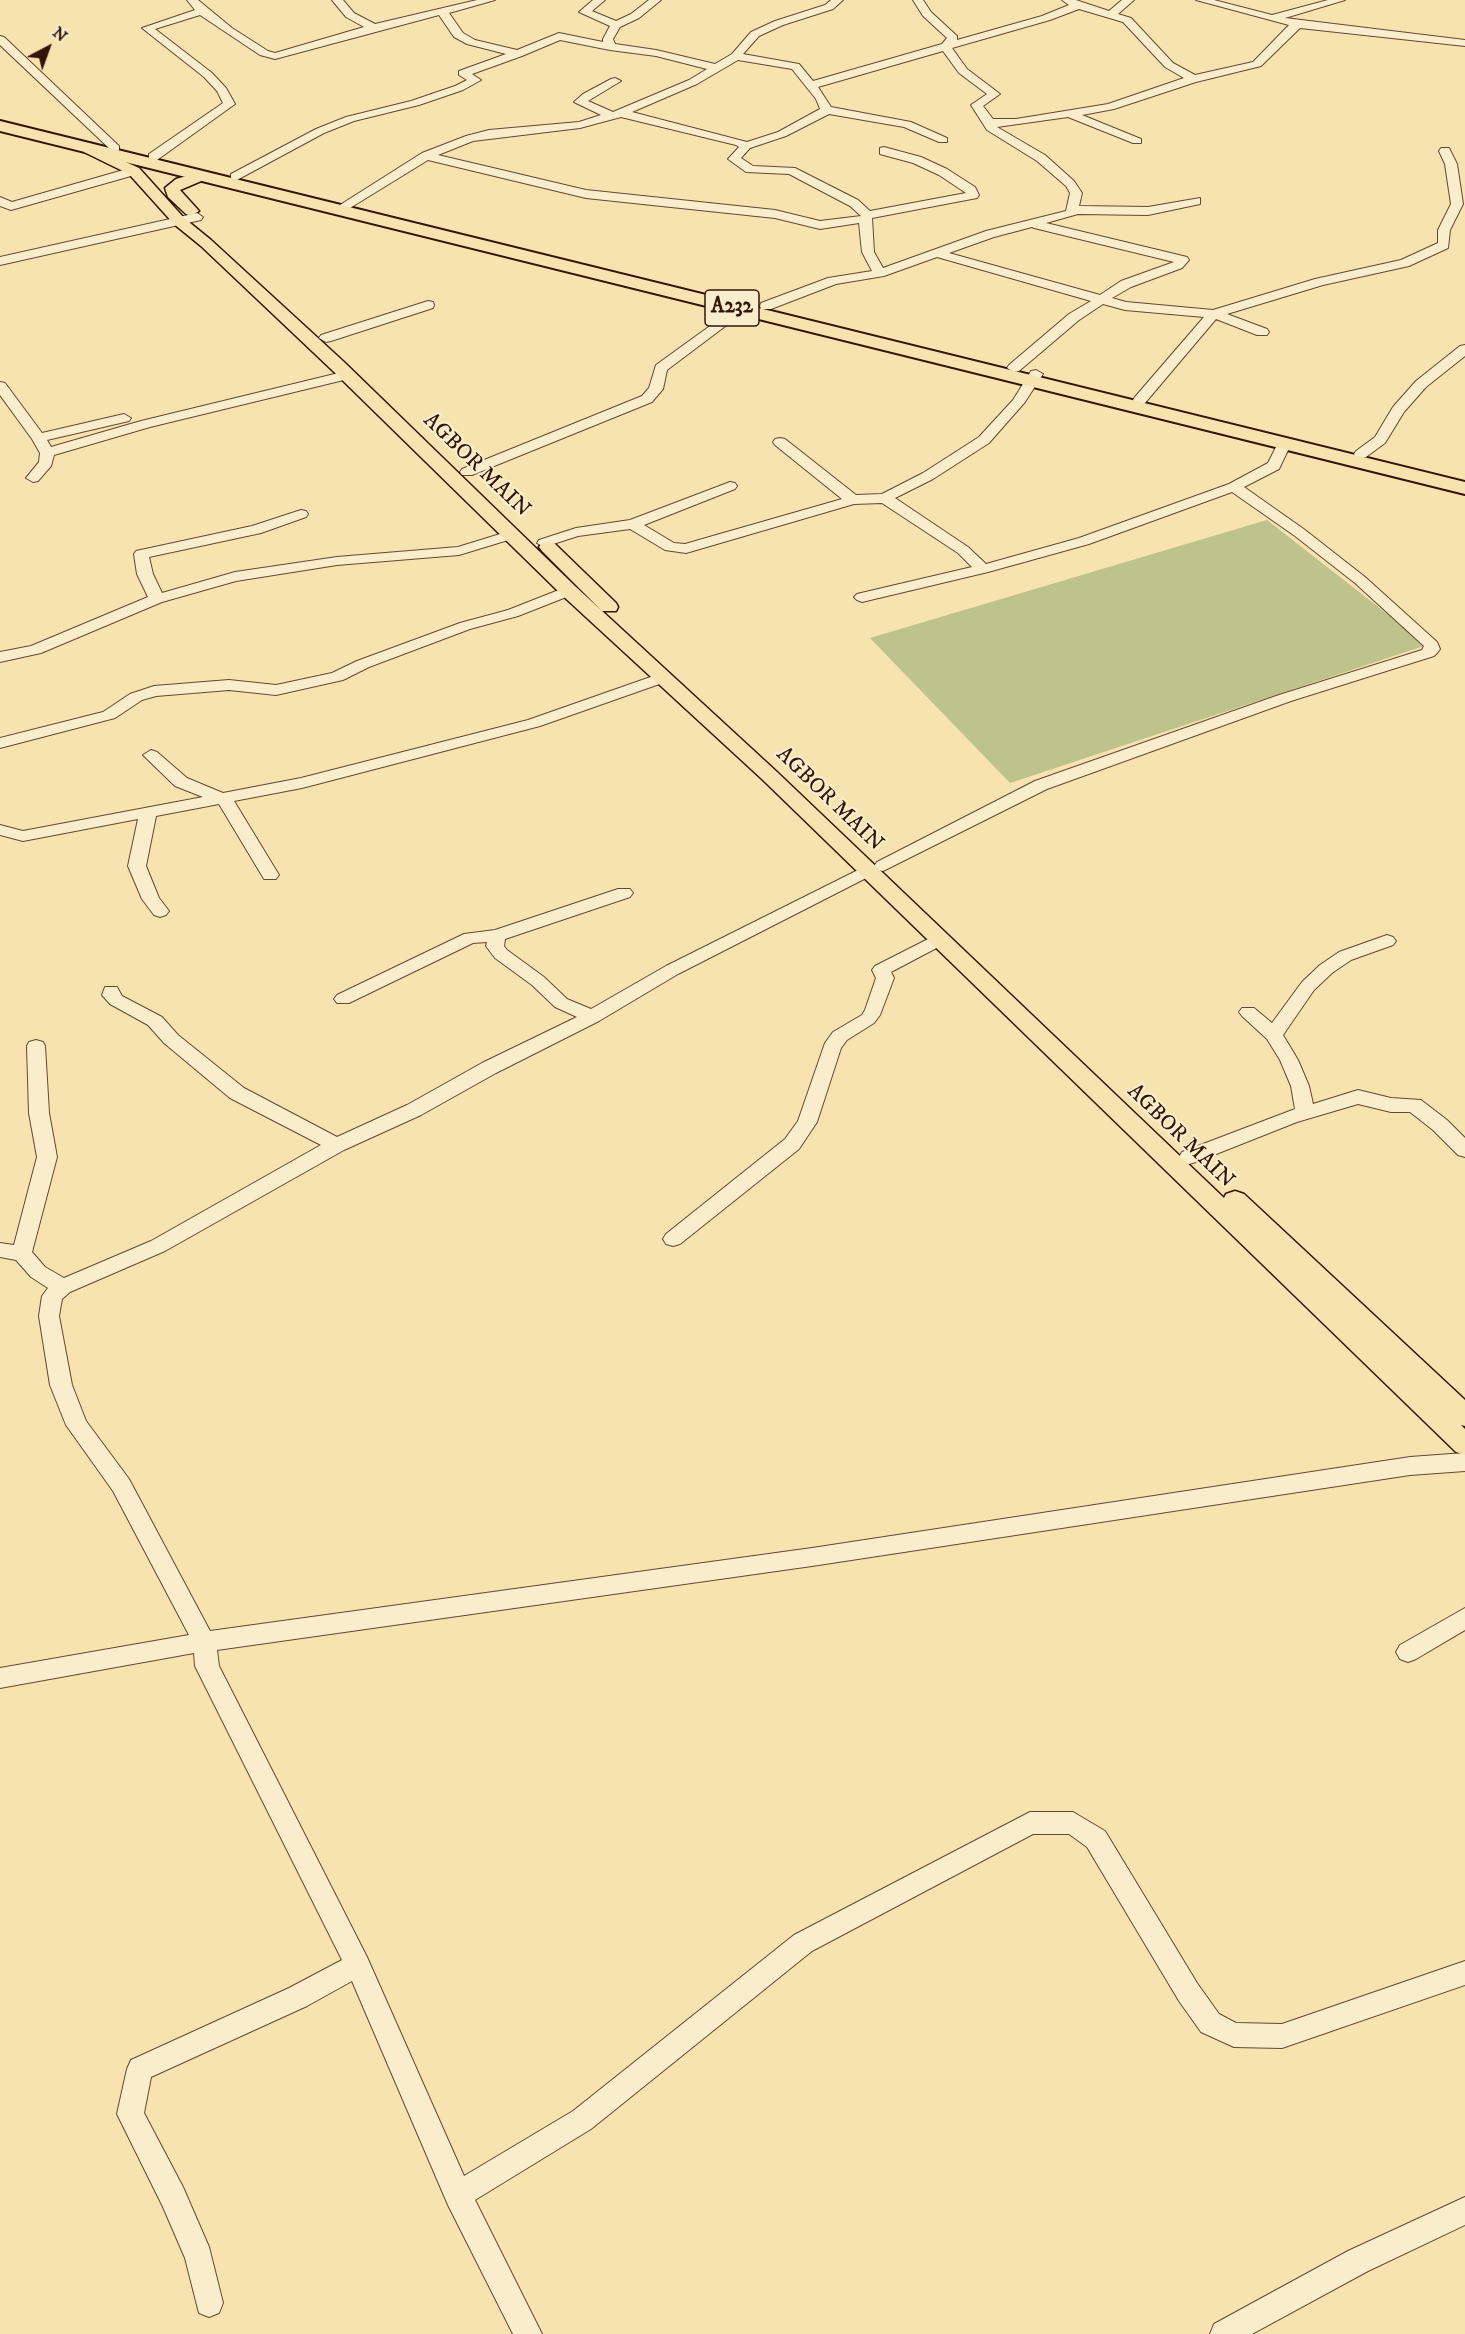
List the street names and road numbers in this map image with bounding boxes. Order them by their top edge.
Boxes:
road number: A232 [705,290,759,326]
street label: AGBOR MAIN [417,408,535,524]
street label: AGBOR MAIN [770,742,888,858]
street label: AGBOR MAIN [1121,1079,1239,1195]

